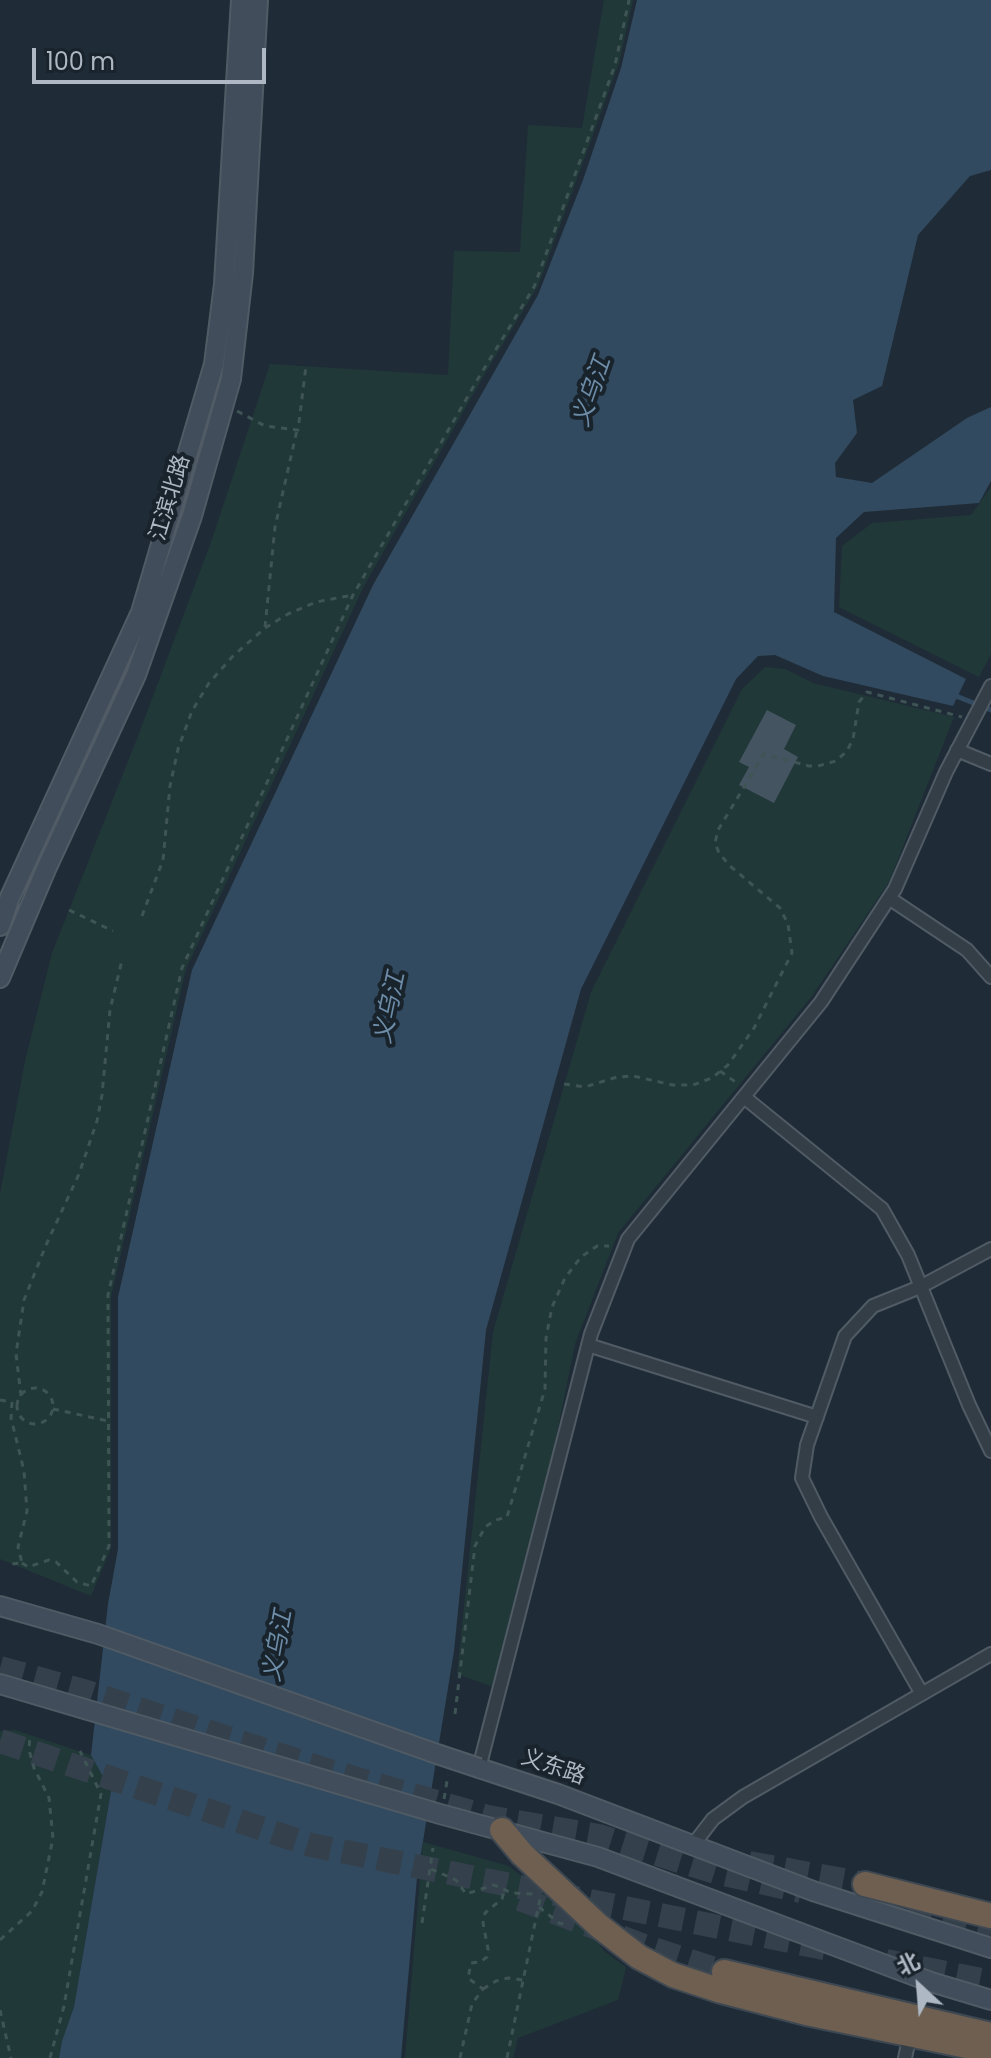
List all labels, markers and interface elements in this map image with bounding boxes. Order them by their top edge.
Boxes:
scale bar [36,32,270,82]
text: 100 m [46,45,115,78]
water label: 义乌江 [568,353,618,431]
street label: 江滨北路 [146,452,196,544]
water label: 义乌江 [369,970,413,1046]
water label: 义乌江 [259,1608,299,1684]
street label: 义东路 [518,1745,588,1791]
text: 北 [892,1945,925,1983]
north arrow [879,1946,959,2026]

